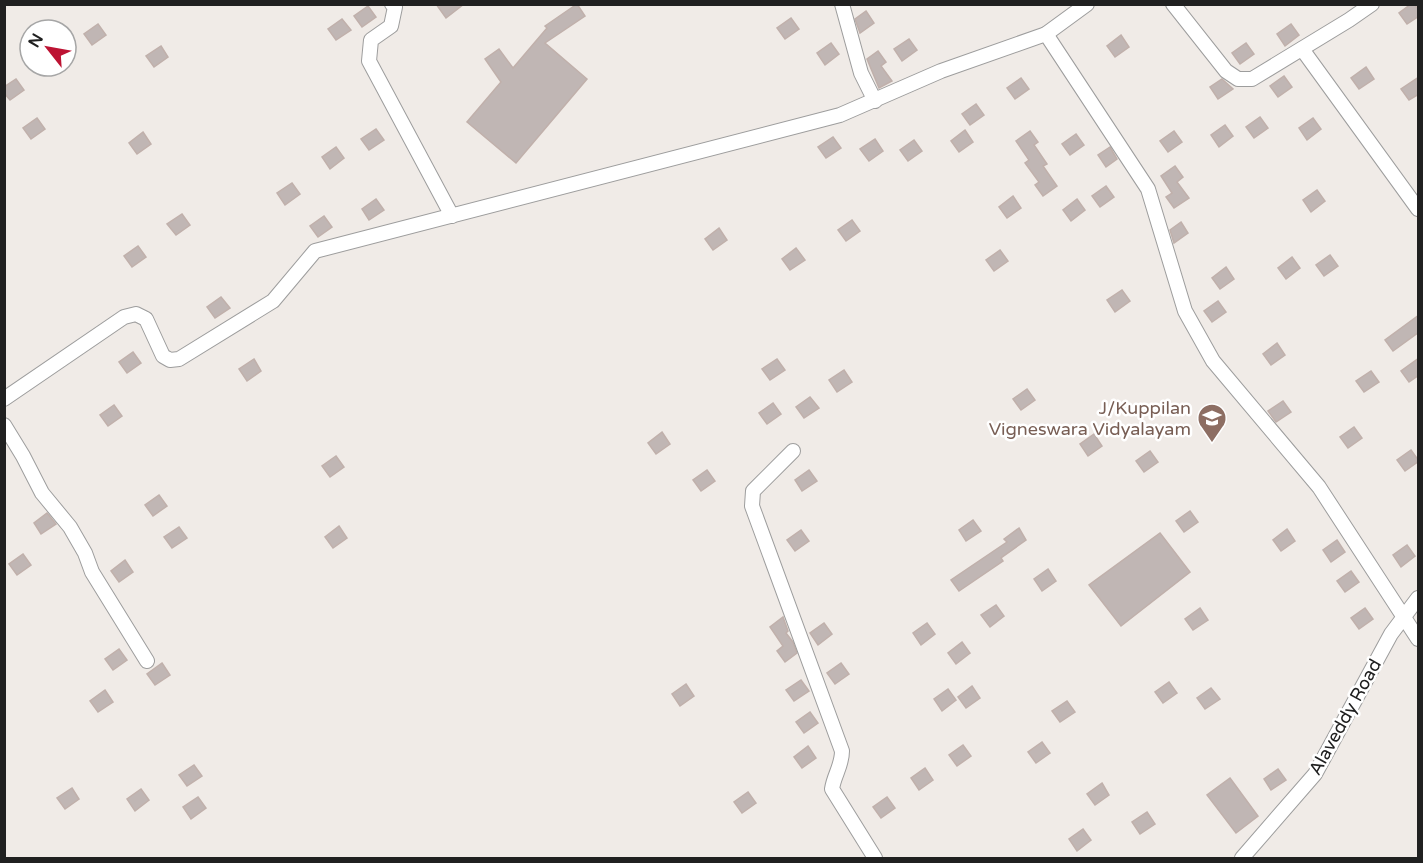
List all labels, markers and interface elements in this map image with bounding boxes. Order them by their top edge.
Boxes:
north arrow [18,18,78,78]
text: N [24,30,48,51]
place label: J/Kuppilan Vigneswara Vidyalayam [989,397,1191,440]
school or university icon: J/Kuppilan Vigneswara Vidyalayam [1196,402,1228,444]
street label: Alaveddy Road [1304,655,1386,779]

